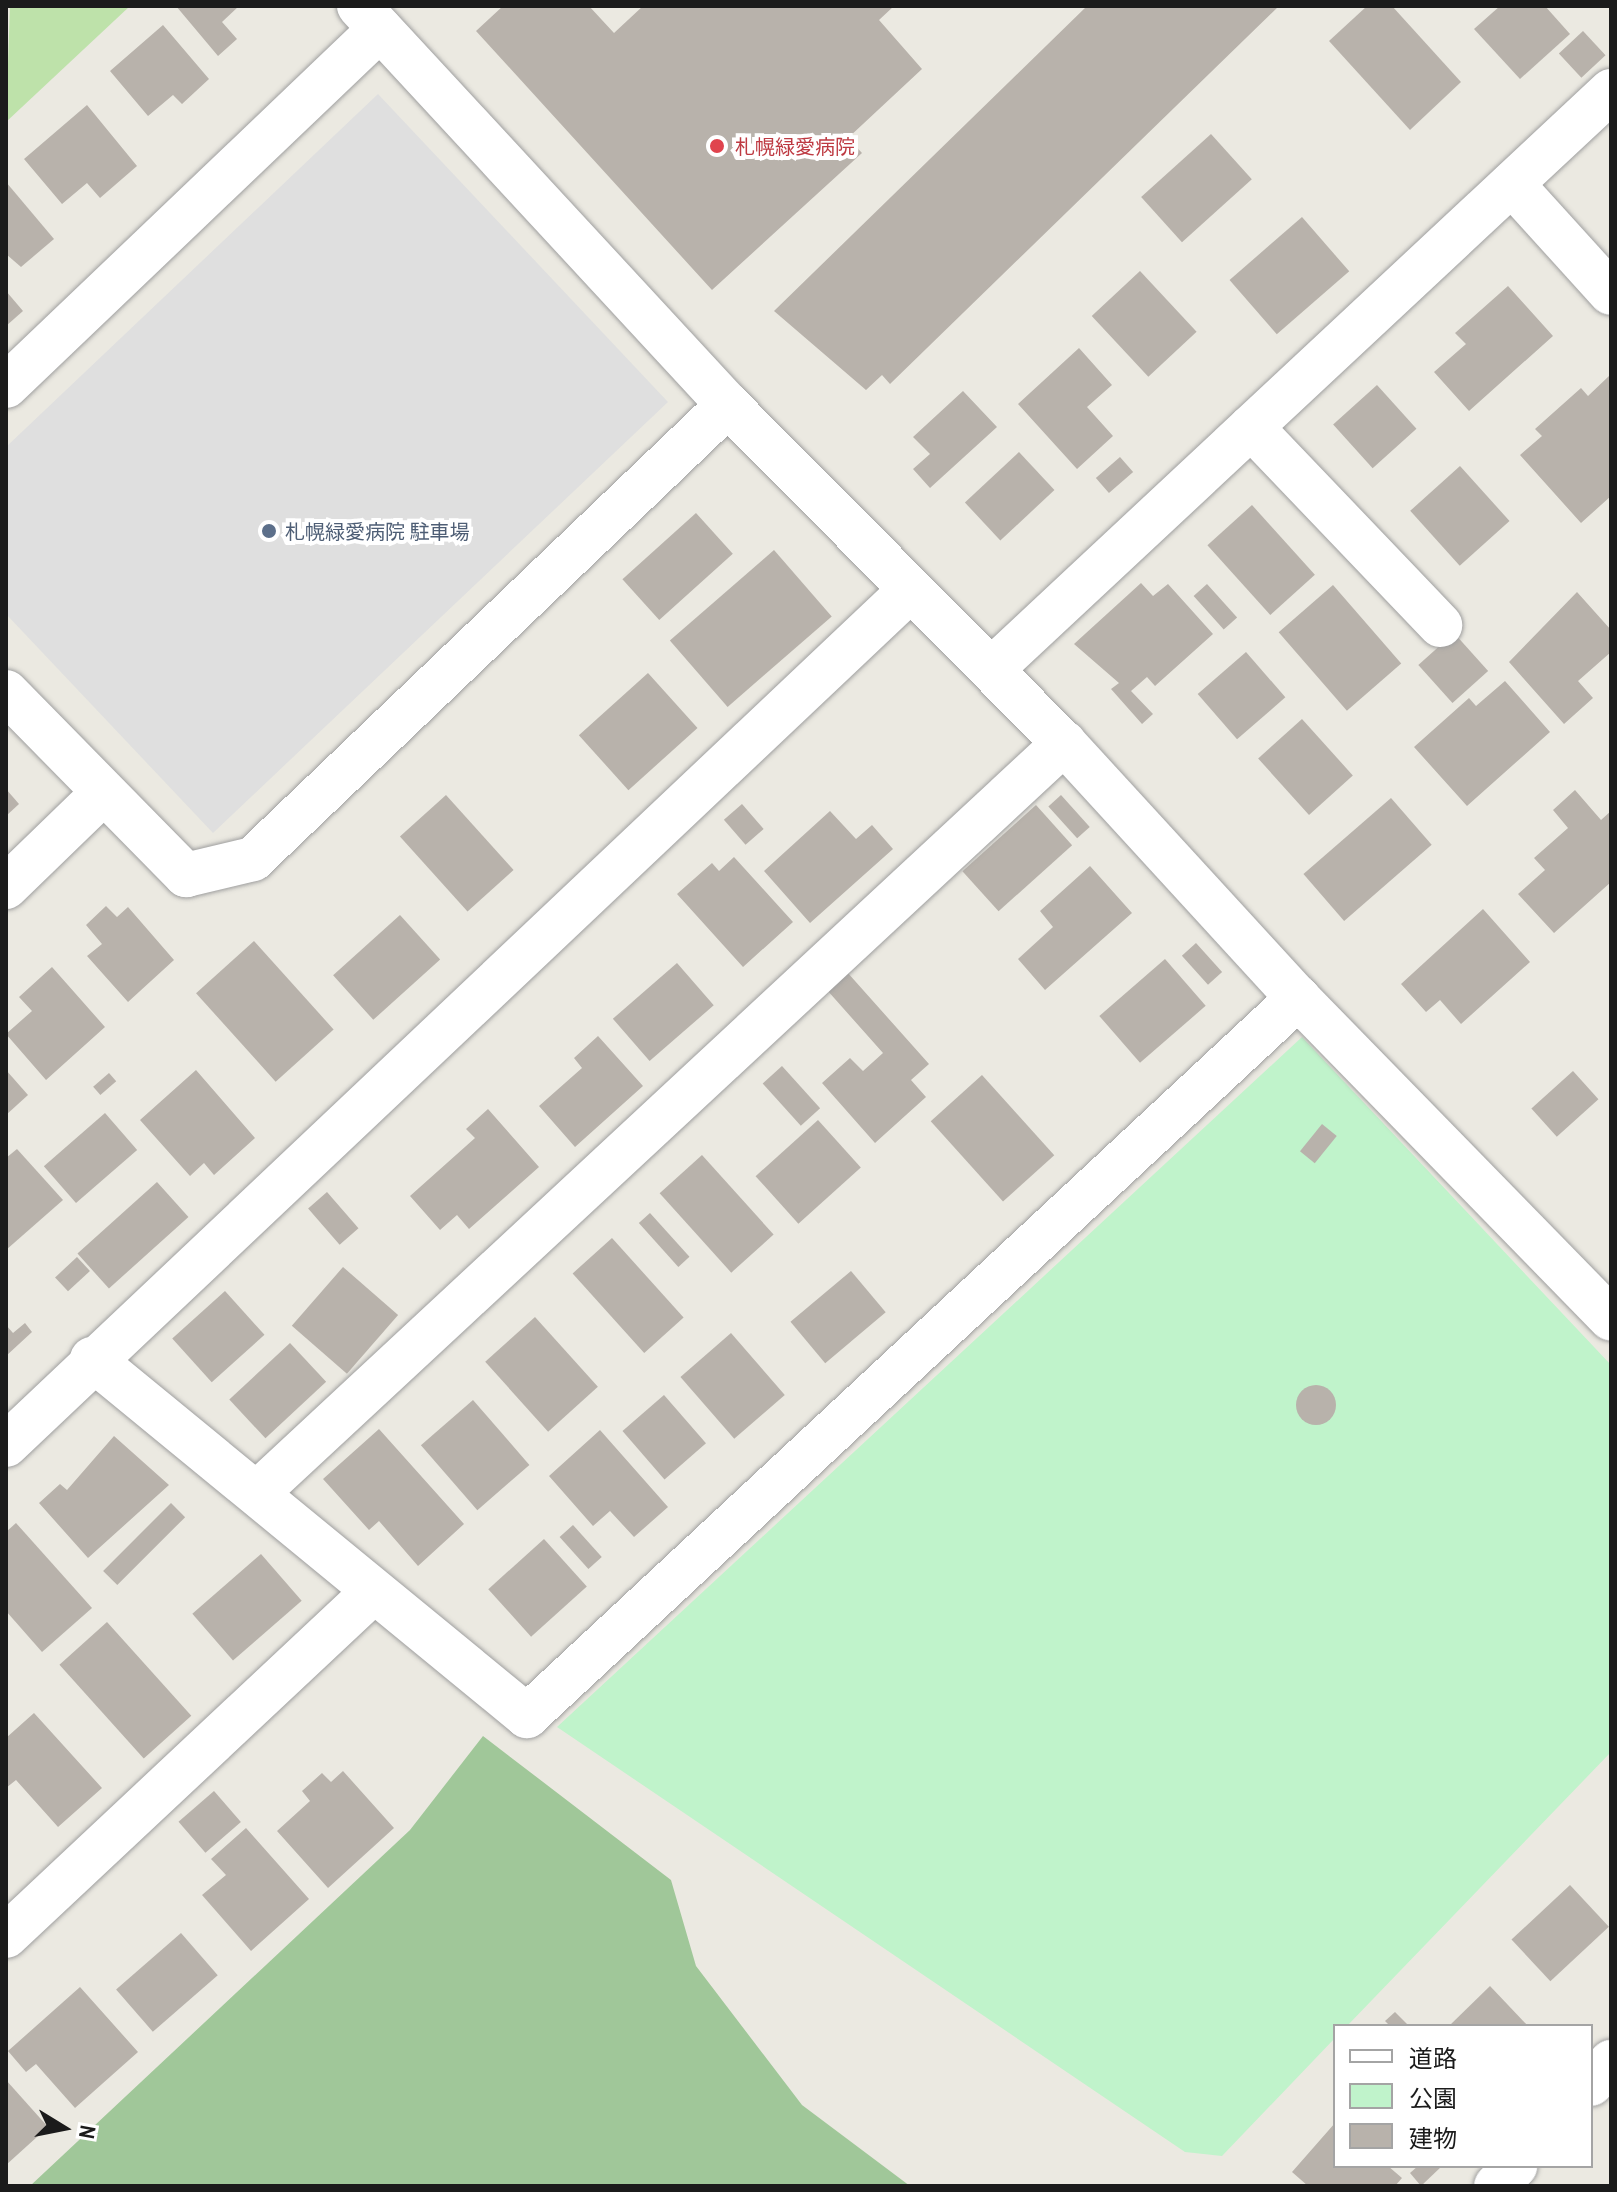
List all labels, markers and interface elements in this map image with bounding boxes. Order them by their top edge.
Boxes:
place label: 札幌緑愛病院 [735,134,855,158]
marker: 札幌緑愛病院 [706,135,728,157]
place label: 札幌緑愛病院 駐車場 [285,519,470,543]
marker: 札幌緑愛病院 駐車場 [260,522,278,540]
legend [1333,2024,1593,2168]
text: 道路 [1409,2042,1457,2074]
text: 公園 [1409,2082,1457,2114]
north arrow [24,2088,104,2168]
text: 建物 [1409,2122,1457,2154]
text: N [72,2123,104,2141]

